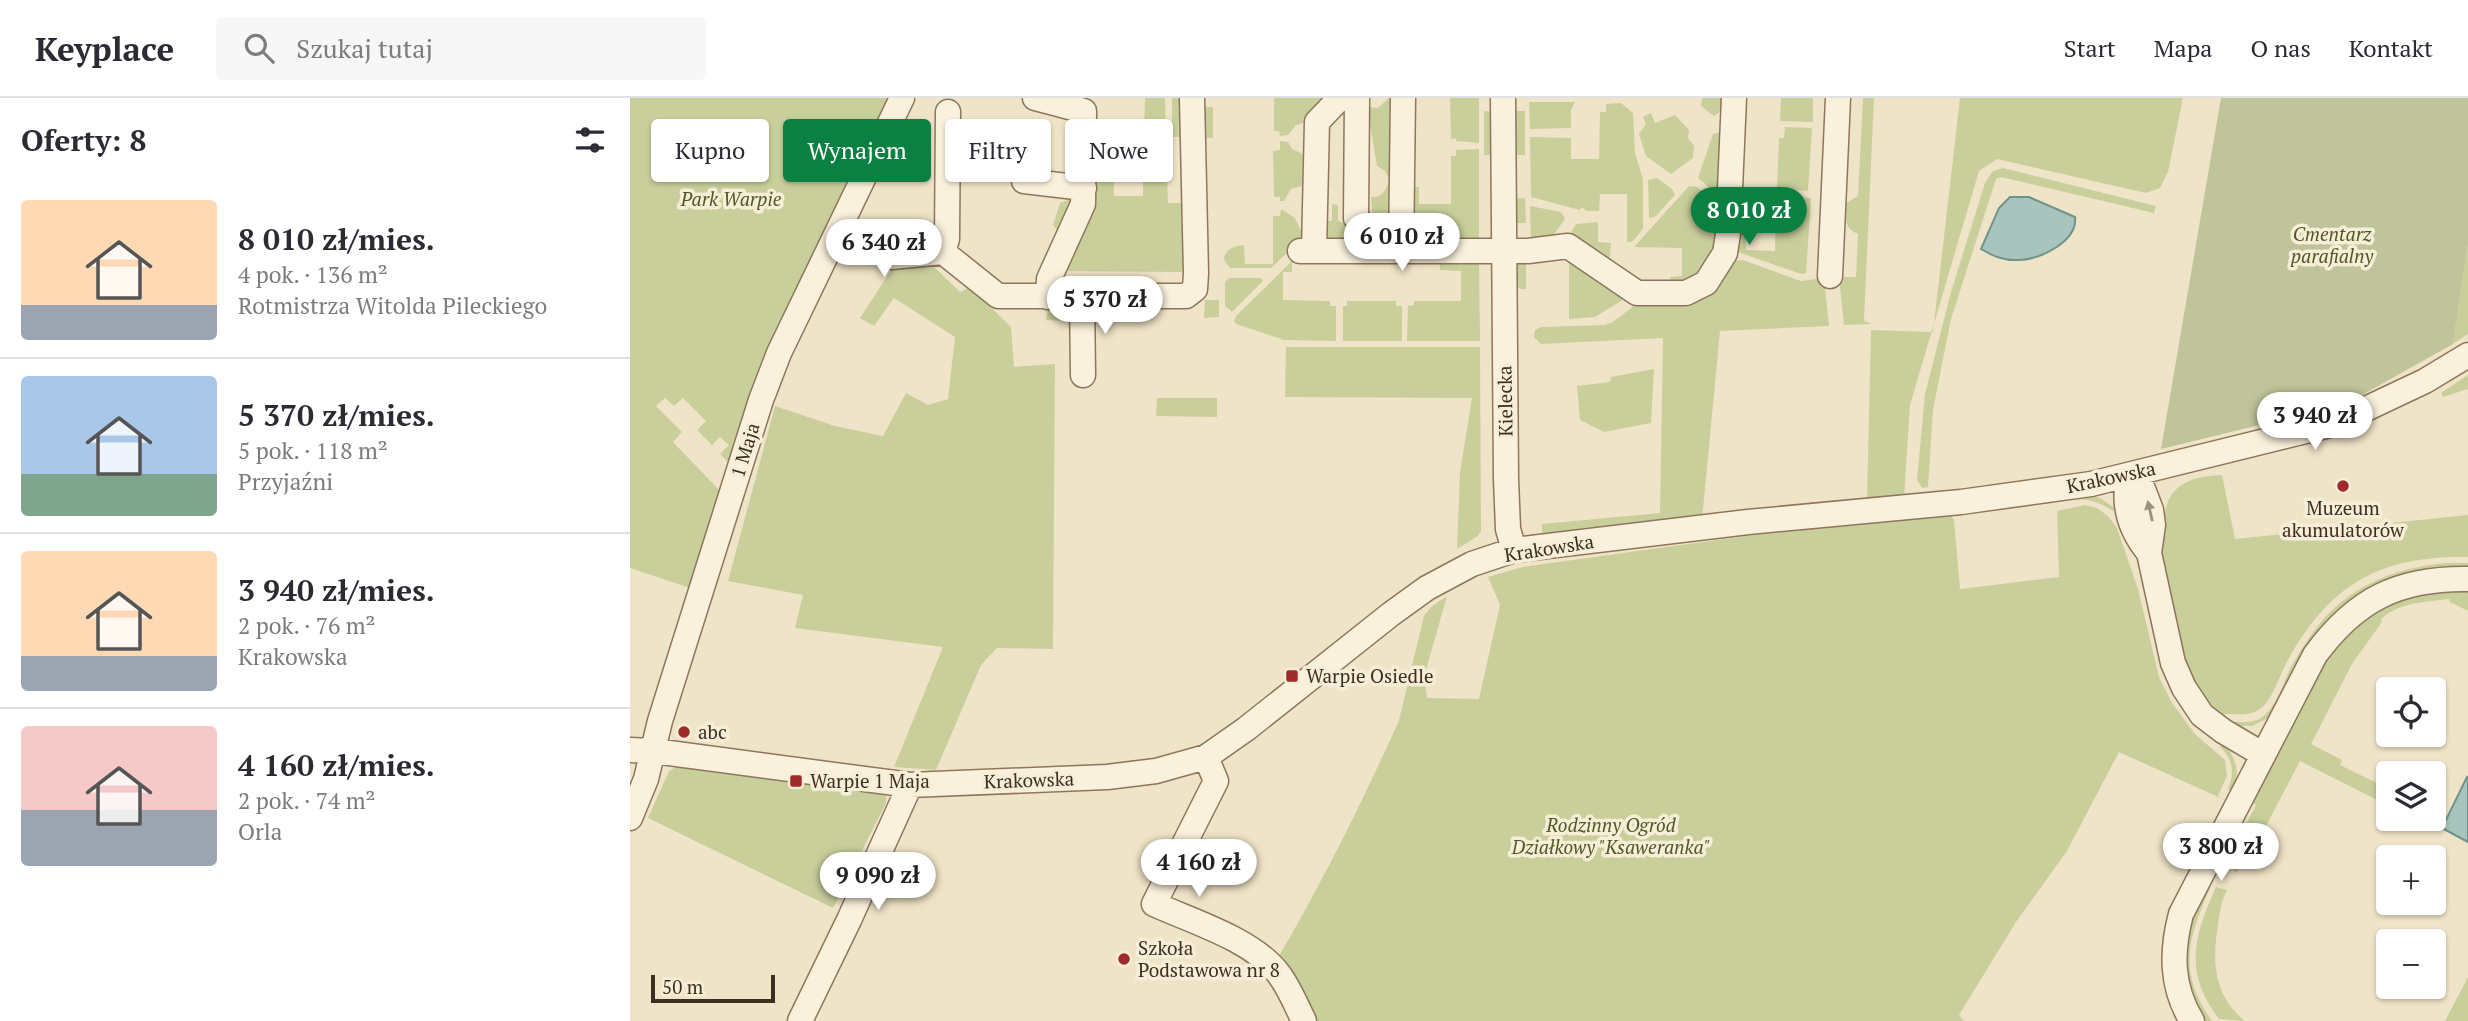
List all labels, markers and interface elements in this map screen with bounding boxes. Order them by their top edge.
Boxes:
search box [216,17,706,80]
text: Keyplace [35,27,174,70]
icon: search [240,29,278,67]
text: Szukaj tutaj [296,31,433,65]
text: Start [2064,32,2116,64]
text: Mapa [2154,32,2212,64]
text: O nas [2250,32,2311,64]
text: Kontakt [2349,32,2433,64]
chip: Kupno [651,119,769,182]
chip: Wynajem [783,119,931,182]
chip: Filtry [945,119,1051,182]
chip: Nowe [1065,119,1173,182]
text: Oferty: 8 [21,120,146,160]
icon: filters [571,121,609,159]
park label: Park Warpie [680,186,782,211]
pin: 8 010 zł [1677,188,1821,247]
text: 8 010 zł [1707,194,1791,225]
pin: 6 010 zł [1330,214,1474,273]
text: 8 010 zł/mies. [238,219,435,259]
pin: 6 340 zł [812,220,956,279]
text: 6 010 zł [1360,220,1444,251]
park label: Cmentarz parafialny [2291,221,2375,268]
text: 6 340 zł [842,226,926,257]
icon: home [77,228,161,312]
text: 4 pok. · 136 m² [238,259,388,290]
pin: 5 370 zł [1033,276,1177,336]
text: 5 370 zł [1063,283,1147,314]
text: Rotmistrza Witolda Pileckiego [238,290,547,321]
street label: Kielecka [1491,365,1518,437]
pin: 3 940 zł [2243,392,2387,452]
text: 5 370 zł/mies. [238,395,435,435]
text: 3 940 zł [2273,399,2357,430]
icon: home [77,404,161,488]
street label: 1 Maja [724,419,765,480]
text: 5 pok. · 118 m² [238,435,388,466]
street label: Krakowska [2064,455,2158,498]
text: Przyjaźni [238,466,333,497]
marker: Muzeum akumulatorów [2335,478,2351,494]
place label: Muzeum akumulatorów [2282,495,2405,542]
one-way arrow [2144,500,2155,522]
street label: Krakowska [1502,528,1596,567]
text: 3 940 zł/mies. [238,570,435,610]
icon: home [77,579,161,663]
text: 2 pok. · 76 m² [238,610,376,641]
text: Krakowska [238,641,348,672]
place label: Warpie Osiedle [1306,663,1433,688]
marker: Warpie Osiedle [1284,668,1300,684]
map controls [2376,677,2446,999]
button: locate [2376,677,2446,747]
place label: abc [698,719,727,744]
marker: abc [676,724,692,740]
text: 4 160 zł/mies. [238,745,435,785]
icon: home [77,754,161,838]
button: layers [2376,761,2446,831]
street label: Krakowska [983,765,1075,794]
place label: Warpie 1 Maja [810,768,930,793]
marker: Warpie 1 Maja [788,773,804,789]
text: 2 pok. · 74 m² [238,785,376,816]
park label: Rodzinny Ogród Działkowy "Ksaweranka" [1511,812,1710,859]
text: Orla [238,816,282,847]
pin: 3 800 zł [2149,824,2293,883]
text: 3 800 zł [2179,830,2263,861]
pin: 4 160 zł [1127,840,1271,899]
button: + [2376,845,2446,915]
text: 4 160 zł [1157,846,1241,877]
pin: 9 090 zł [806,852,950,912]
text: 9 090 zł [836,859,920,890]
button: − [2376,929,2446,999]
place label: Szkoła Podstawowa nr 8 [1138,935,1280,982]
marker: Szkoła Podstawowa nr 8 [1116,951,1132,967]
scale bar [651,972,775,1004]
text: 50 m [662,974,703,999]

